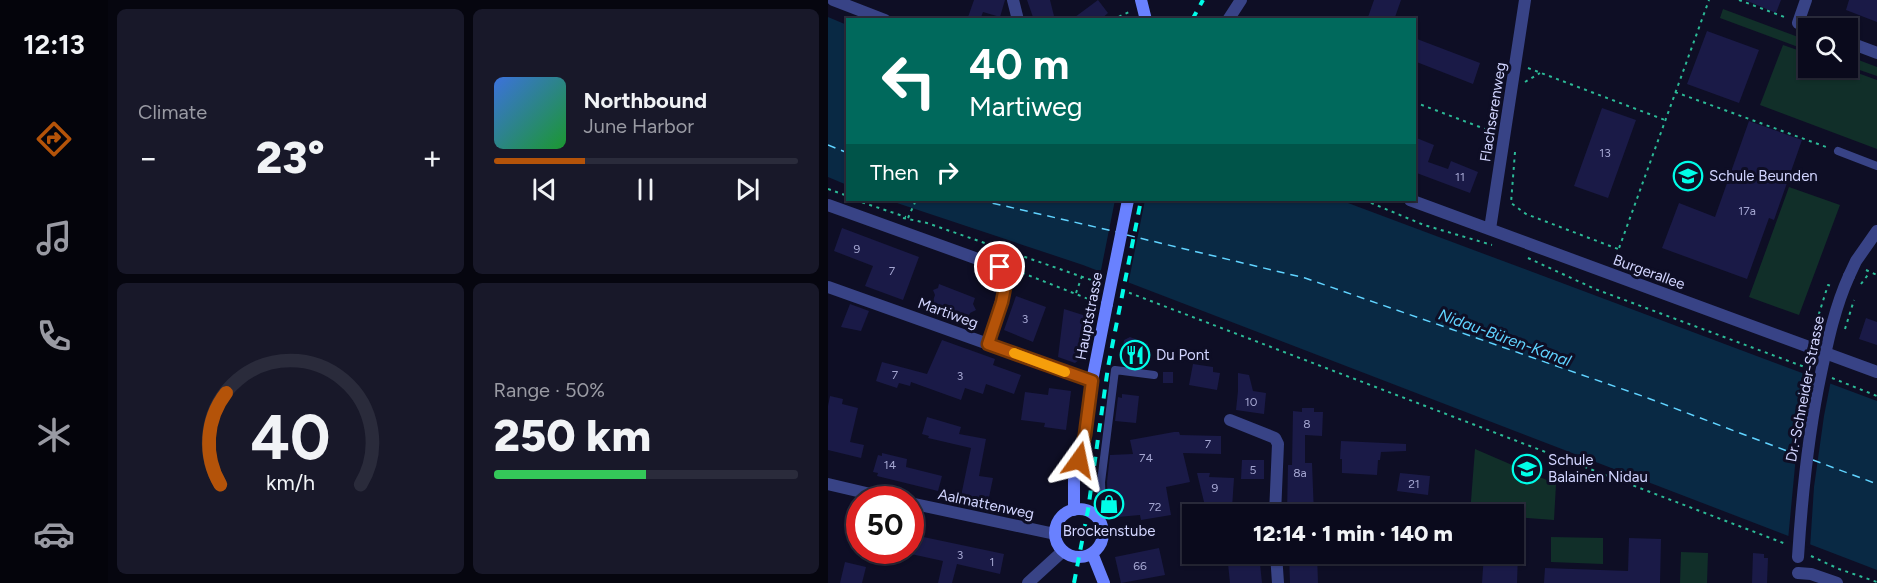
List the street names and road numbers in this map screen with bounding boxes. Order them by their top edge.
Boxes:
street label: Flachserenweg [1476,61,1510,163]
street label: Burgerallee [1611,251,1687,293]
street label: Hauptstrasse [1072,270,1106,362]
street label: Martiweg [915,294,981,332]
street label: Dr.-Schneider-Strasse [1782,314,1828,464]
street label: Aalmattenweg [936,485,1036,523]

